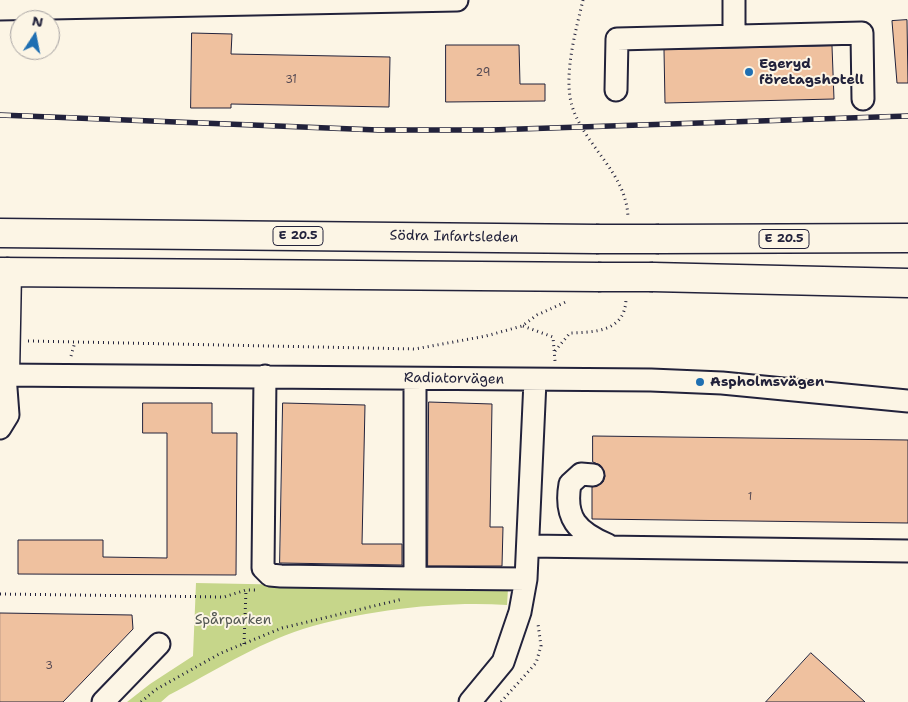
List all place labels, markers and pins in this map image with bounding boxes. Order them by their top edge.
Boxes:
place label: Egeryd företagshotell [759,56,864,88]
marker: Egeryd företagshotell [743,66,755,78]
place label: Aspholmsvägen [710,374,824,390]
marker: Aspholmsvägen [694,376,706,388]

